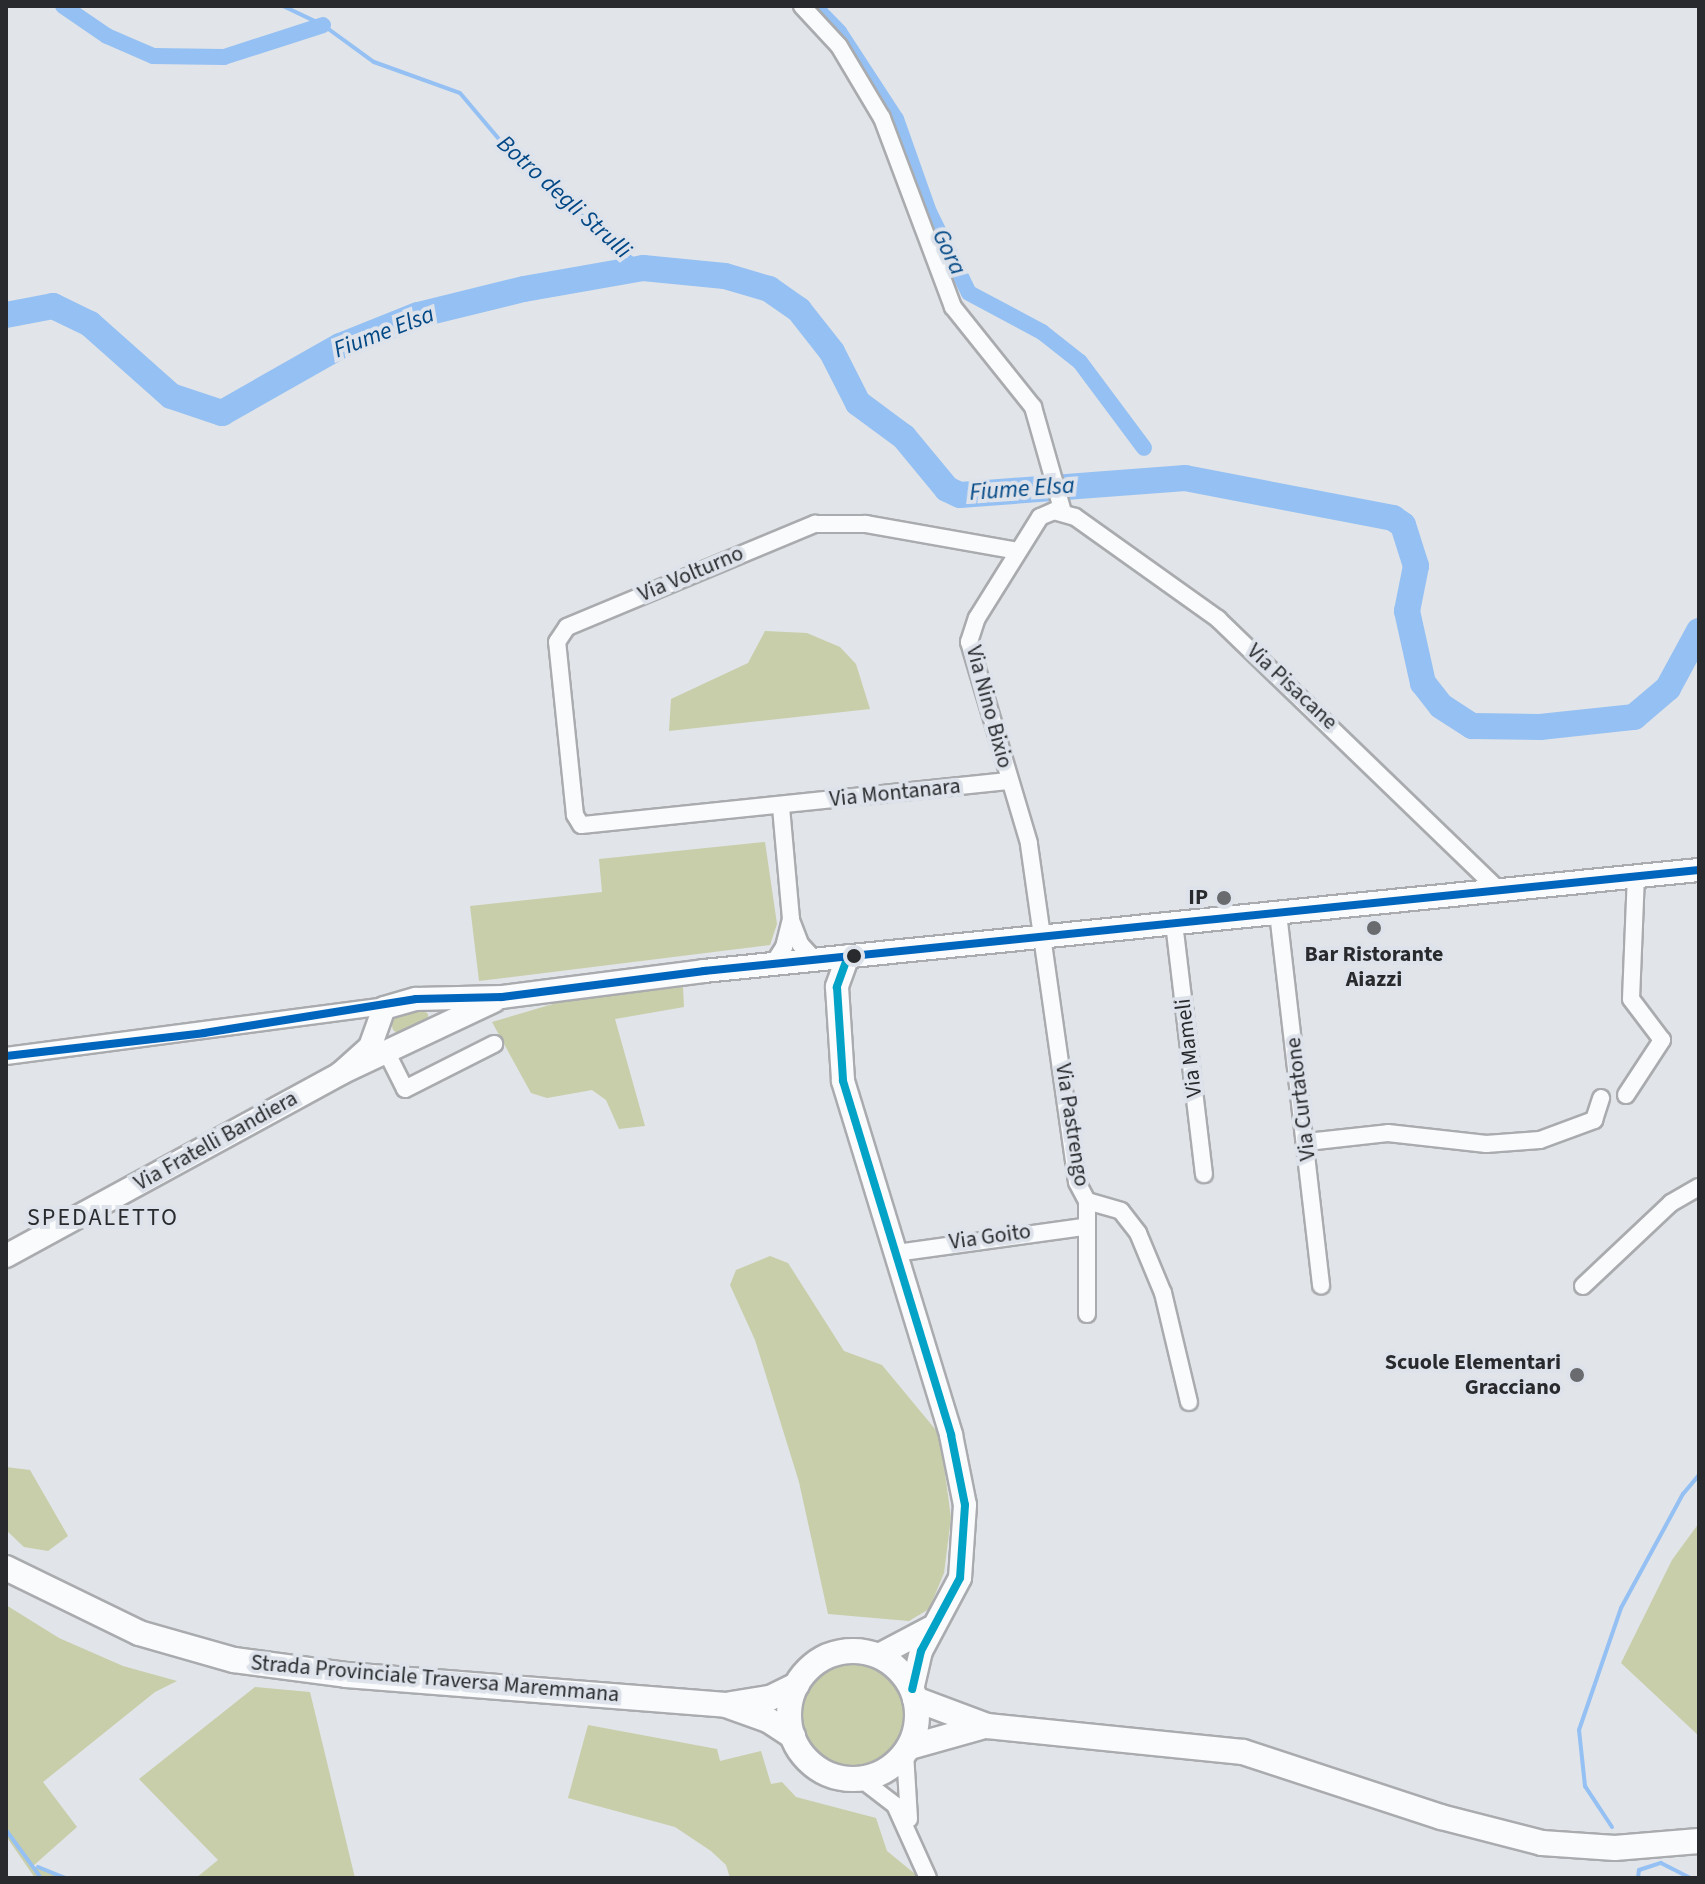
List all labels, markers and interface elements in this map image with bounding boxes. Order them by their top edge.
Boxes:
water label: Botro degli Strulli [491,129,637,265]
water label: Gora [926,224,972,280]
water label: Fiume Elsa [330,300,438,364]
water label: Fiume Elsa [968,471,1076,507]
street label: Via Volturno [634,540,748,608]
street label: Via Pisacane [1241,638,1343,736]
street label: Via Nino Bixio [960,643,1018,771]
street label: Via Montanara [828,773,962,813]
place label: IP [1188,885,1208,911]
marker: IP [1215,889,1233,907]
marker: Bar Ristorante Aiazzi [1365,919,1383,937]
place label: Bar Ristorante Aiazzi [1305,941,1443,992]
unlabelled marker [846,948,862,964]
street label: Via Mameli [1170,997,1208,1099]
street label: Via Curtatone [1280,1036,1322,1162]
street label: Via Pastrengo [1049,1062,1095,1188]
street label: Via Fratelli Bandiera [130,1085,302,1197]
district label: SPEDALETTO [27,1204,179,1232]
street label: Via Goito [947,1218,1033,1256]
place label: Scuole Elementari Gracciano [1385,1349,1561,1400]
marker: Scuole Elementari Gracciano [1568,1366,1586,1384]
street label: Strada Provinciale Traversa Maremmana [250,1650,620,1708]

